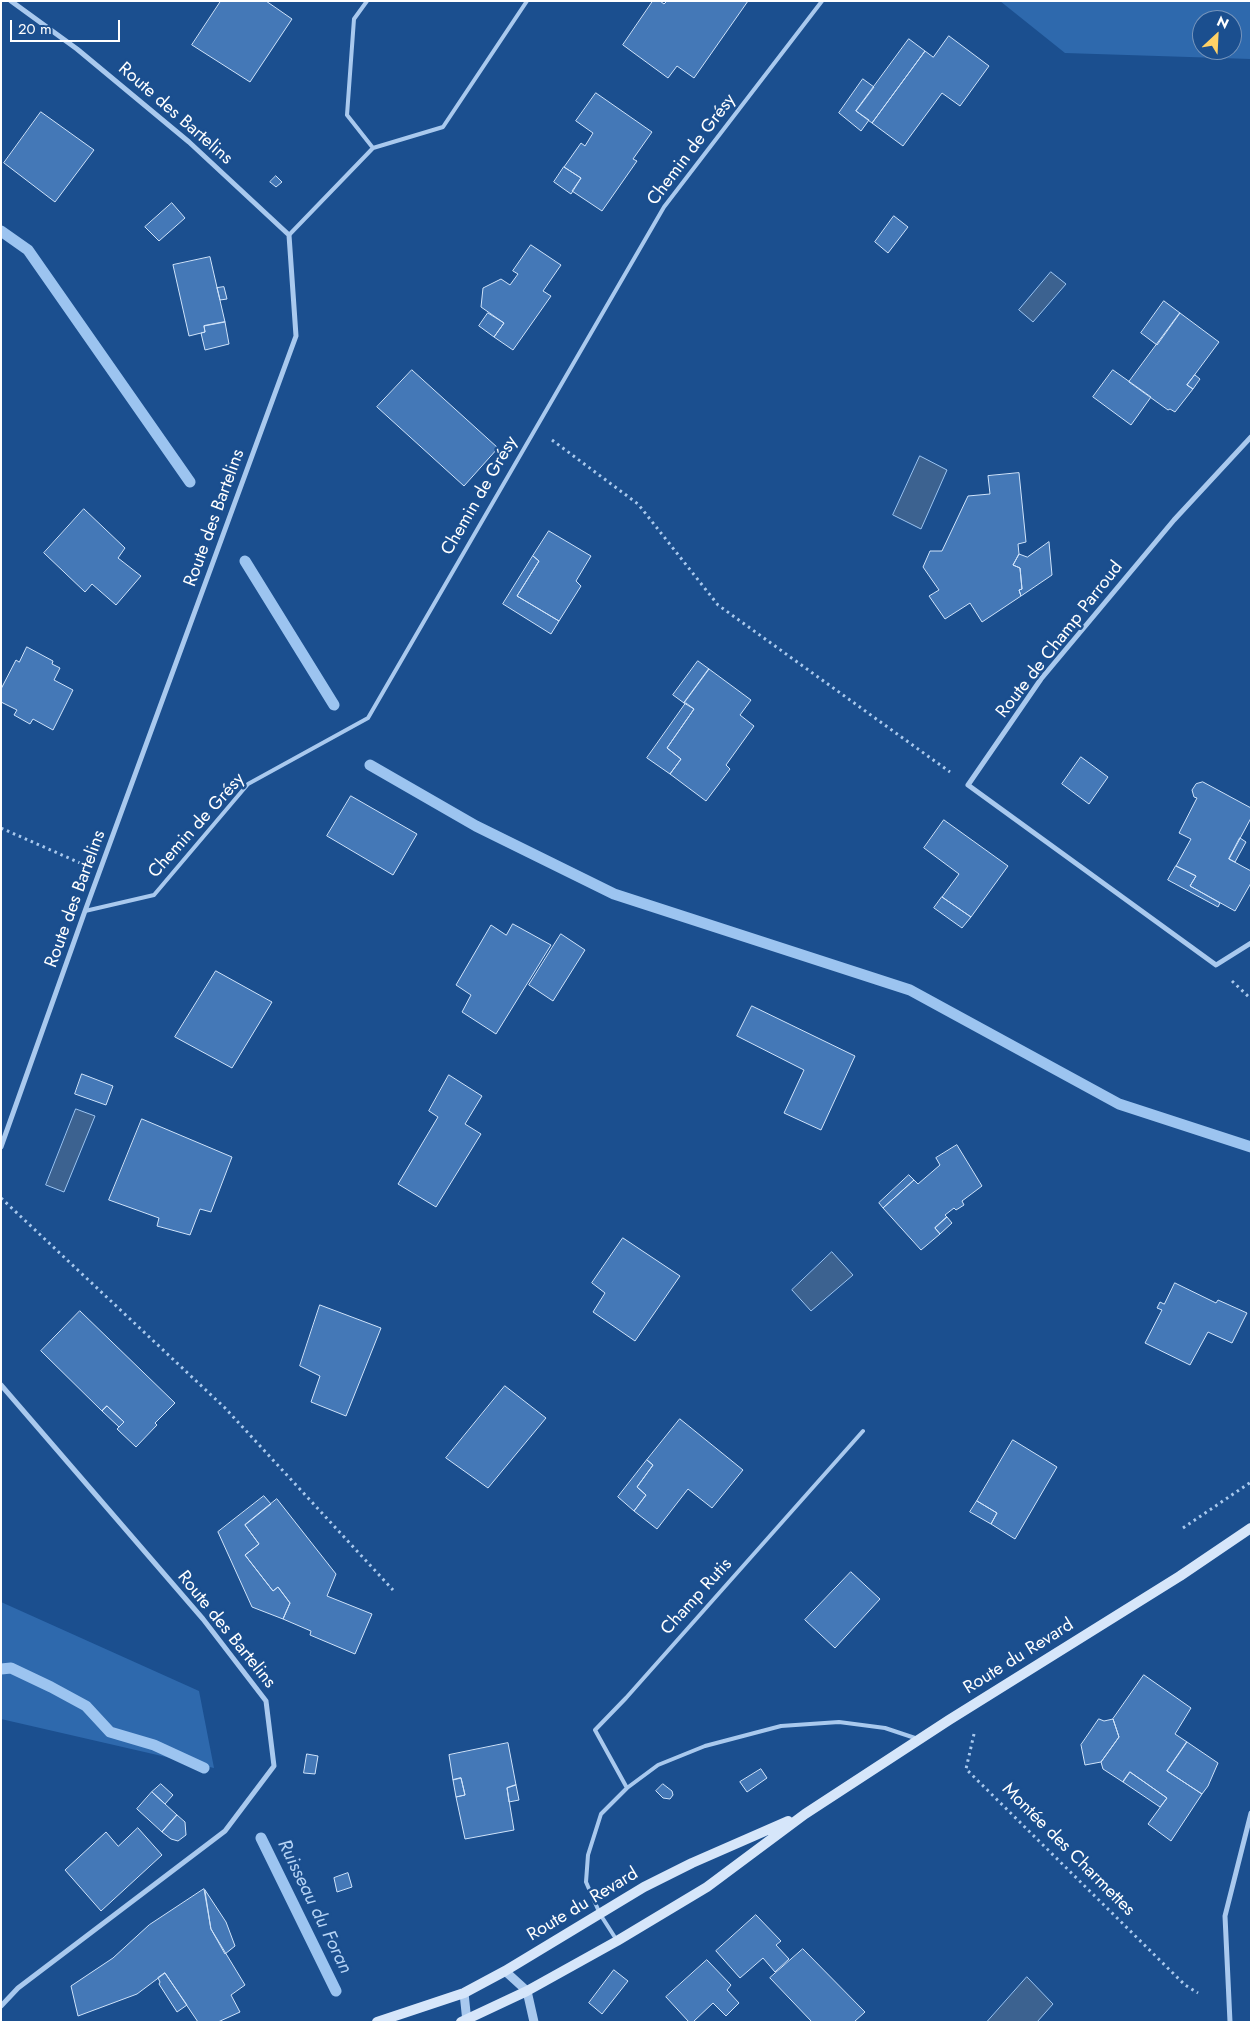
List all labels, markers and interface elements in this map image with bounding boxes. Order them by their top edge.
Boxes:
scale bar [12,10,122,42]
north arrow [1192,10,1242,60]
text: N [1214,11,1232,34]
text: 20 m [18,18,52,40]
street label: Route des Bartelins [113,58,237,170]
street label: Chemin de Grésy [643,90,741,210]
street label: Chemin de Grésy [437,433,523,559]
street label: Route des Bartelins [180,446,250,590]
street label: Route de Champ Parroud [992,557,1128,723]
street label: Chemin de Grésy [144,769,250,883]
street label: Route des Bartelins [41,827,111,971]
street label: Champ Rutis [657,1554,737,1640]
street label: Route des Bartelins [172,1567,280,1693]
street label: Route du Revard [960,1615,1078,1699]
street label: Montée des Charmettes [997,1779,1139,1921]
water label: Ruisseau du Foran [272,1836,356,1978]
street label: Route du Revard [524,1863,642,1947]

